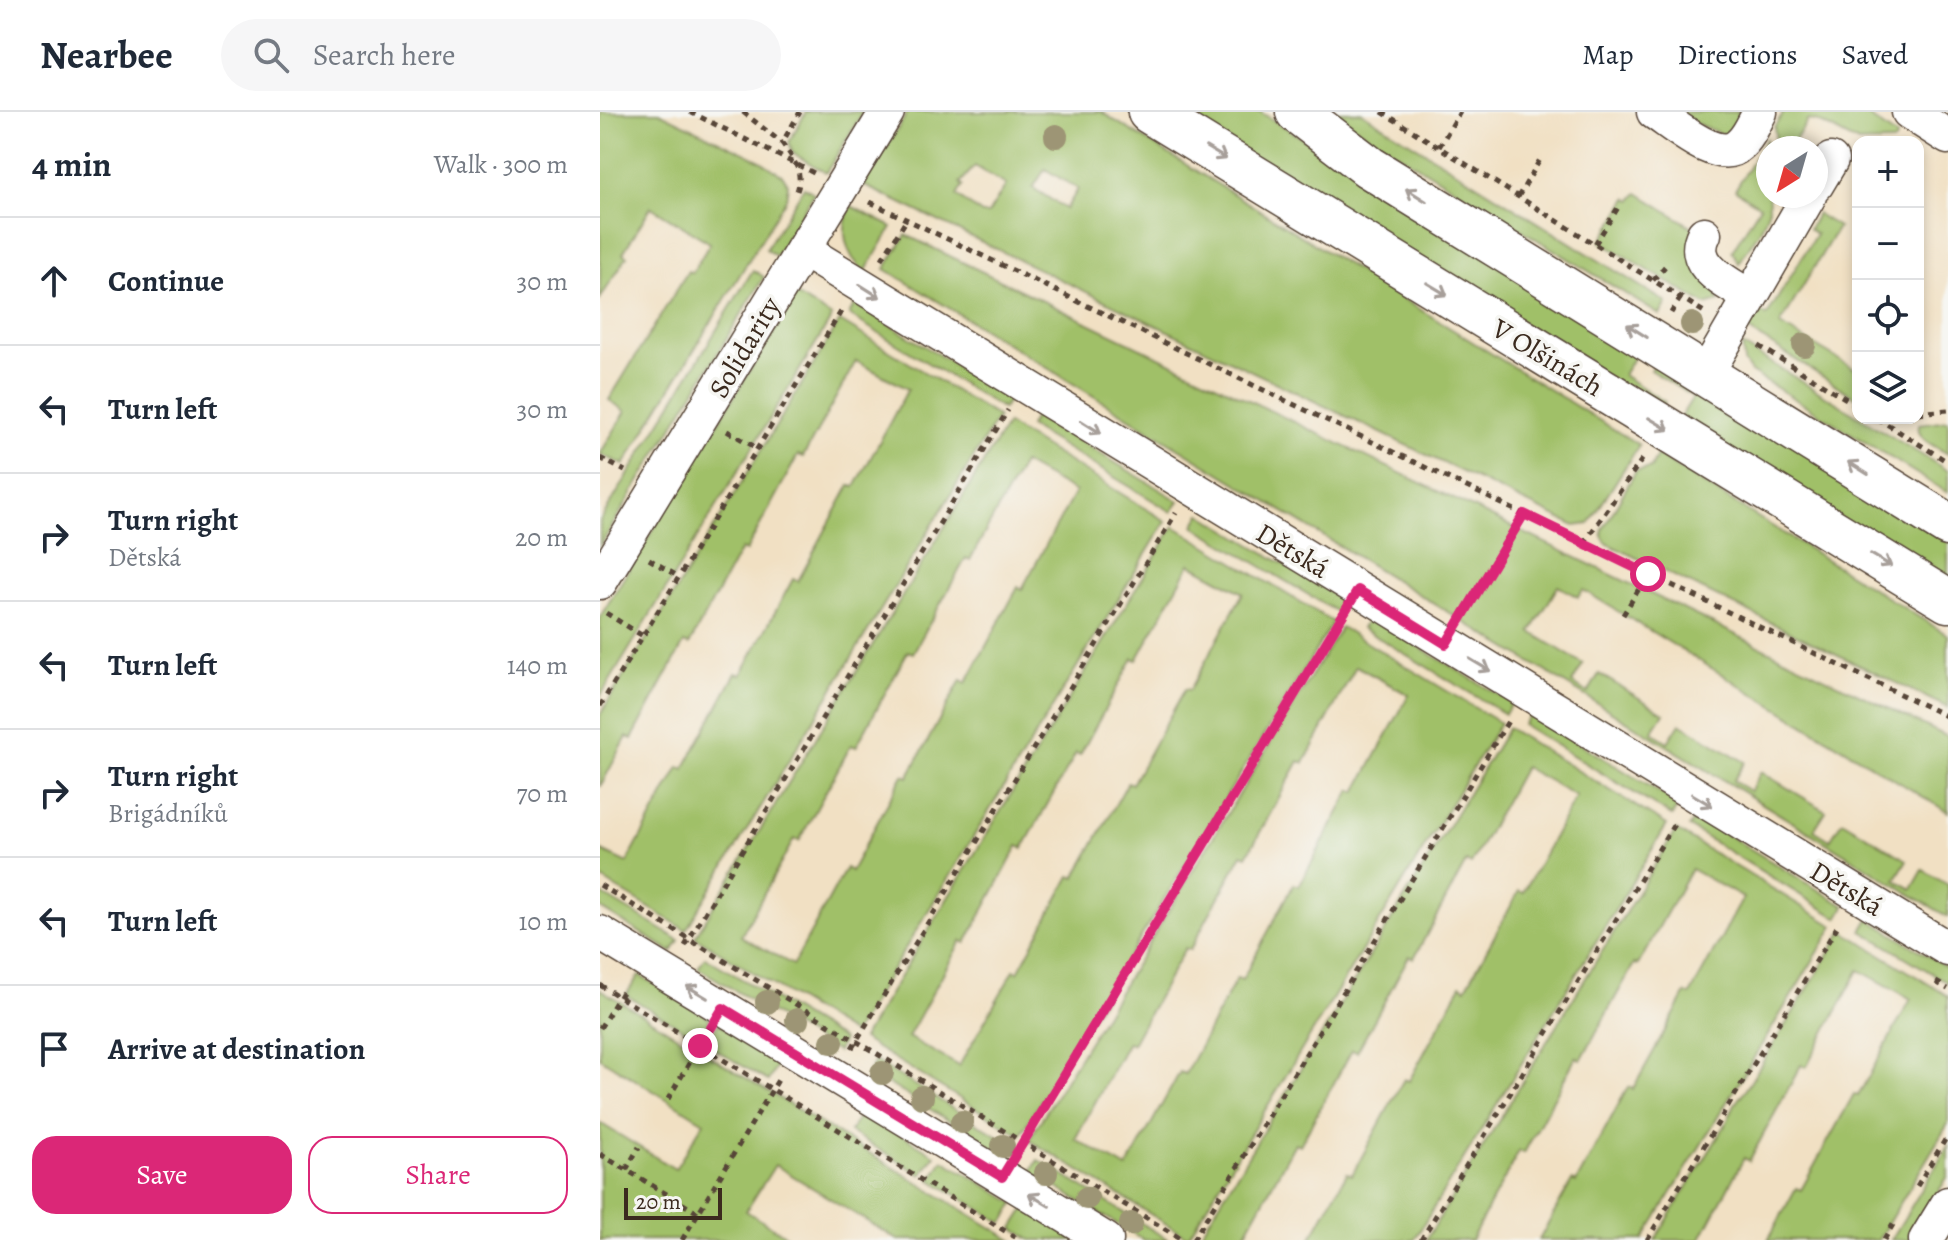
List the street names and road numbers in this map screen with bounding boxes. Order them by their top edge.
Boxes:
street label: Solidarity [700,290,790,405]
street label: V Olšinách [1484,309,1610,406]
street label: Dětská [1249,514,1336,588]
street label: Dětská [1803,852,1890,926]

